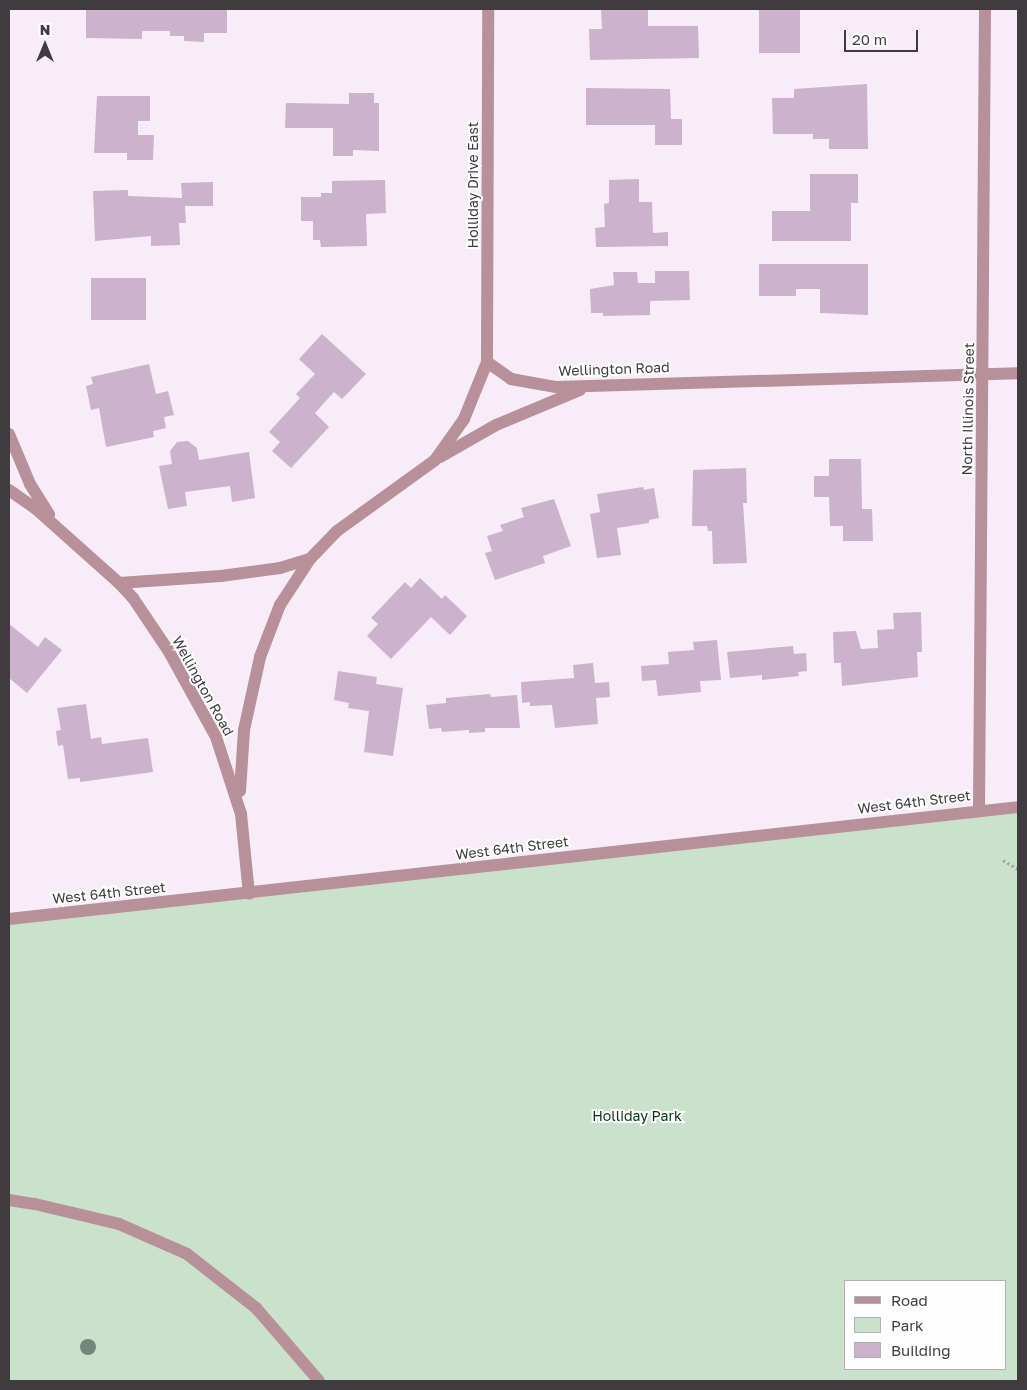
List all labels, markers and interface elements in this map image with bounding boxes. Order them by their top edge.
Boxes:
north arrow [20,20,70,70]
scale bar [847,20,921,52]
text: N [40,21,50,38]
text: 20 m [852,30,887,48]
street label: Holliday Drive East [465,122,481,248]
street label: North Illinois Street [958,343,978,475]
street label: Wellington Road [558,359,670,379]
street label: Wellington Road [169,633,237,739]
street label: West 64th Street [857,787,971,817]
street label: West 64th Street [455,833,569,863]
street label: West 64th Street [52,879,166,907]
park label: Holliday Park [592,1108,682,1124]
legend [844,1280,1007,1370]
text: Road [891,1291,928,1309]
text: Park [891,1316,923,1334]
text: Building [891,1341,951,1359]

